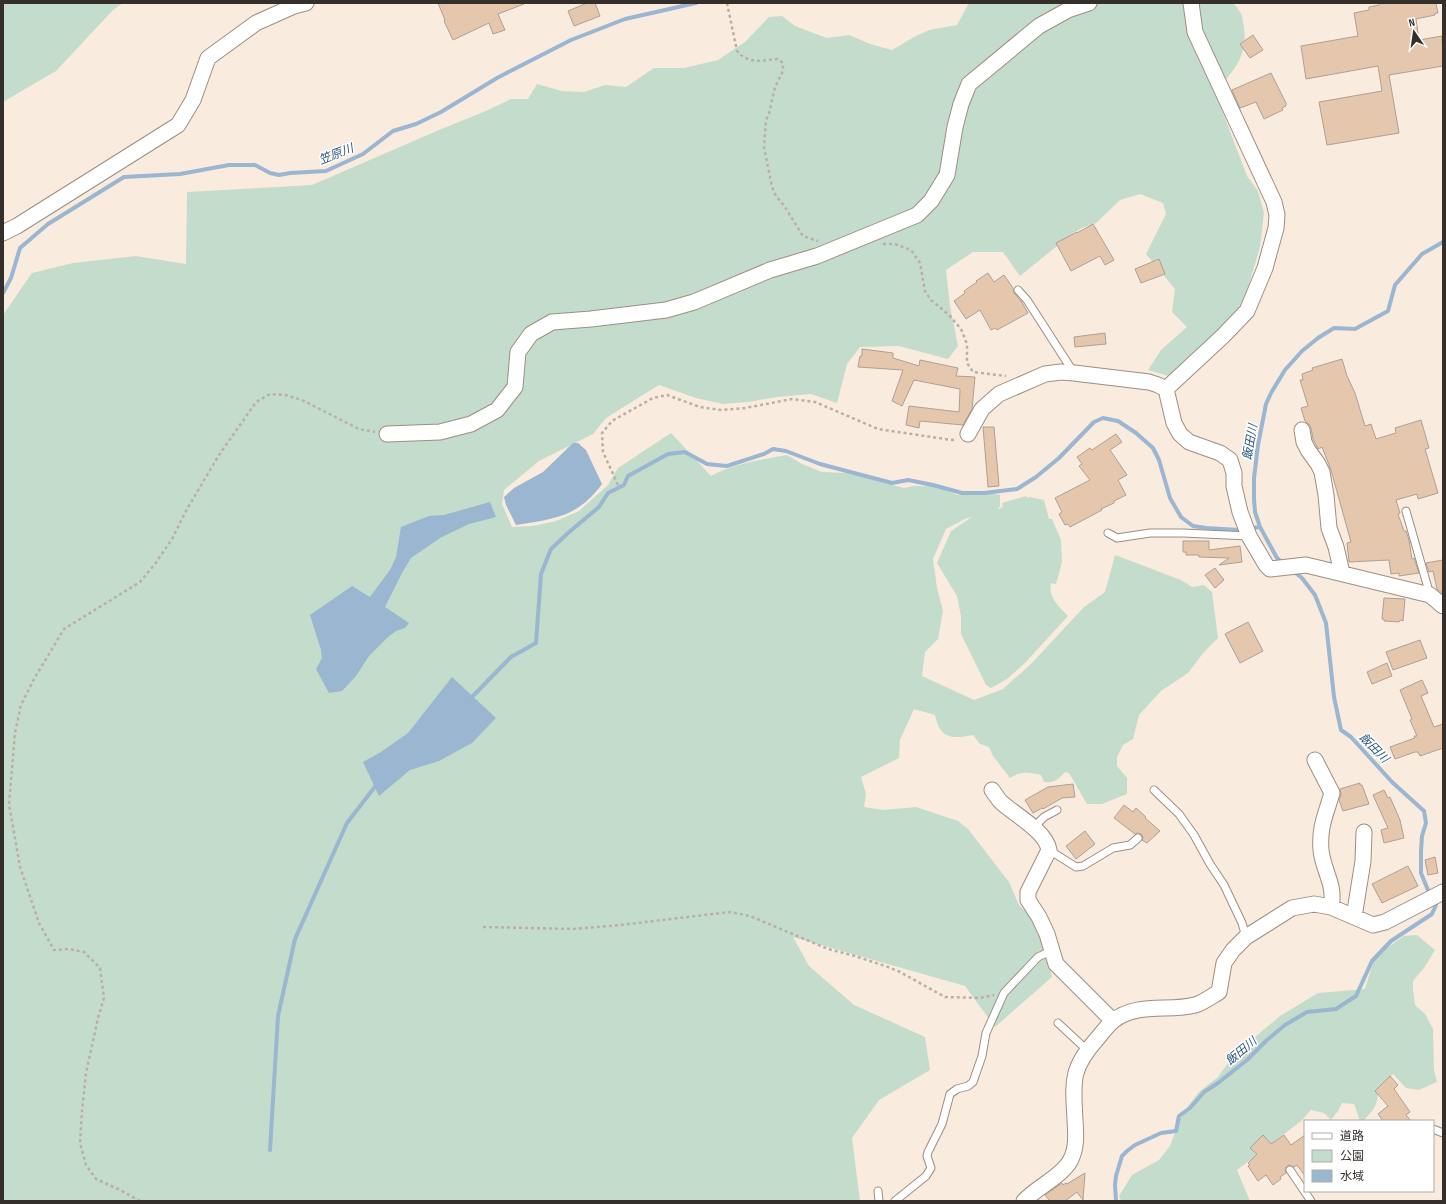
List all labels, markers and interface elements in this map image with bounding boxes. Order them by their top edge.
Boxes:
north arrow [1394,12,1434,52]
text: N [1408,16,1416,30]
water label: 笠原川 [317,140,358,168]
water label: 飯田川 [1240,421,1261,461]
water label: 飯田川 [1356,730,1393,768]
water label: 飯田川 [1223,1033,1261,1069]
legend [1304,1120,1434,1192]
text: 道路 [1340,1129,1364,1144]
text: 公園 [1340,1149,1364,1164]
text: 水域 [1340,1169,1364,1184]

